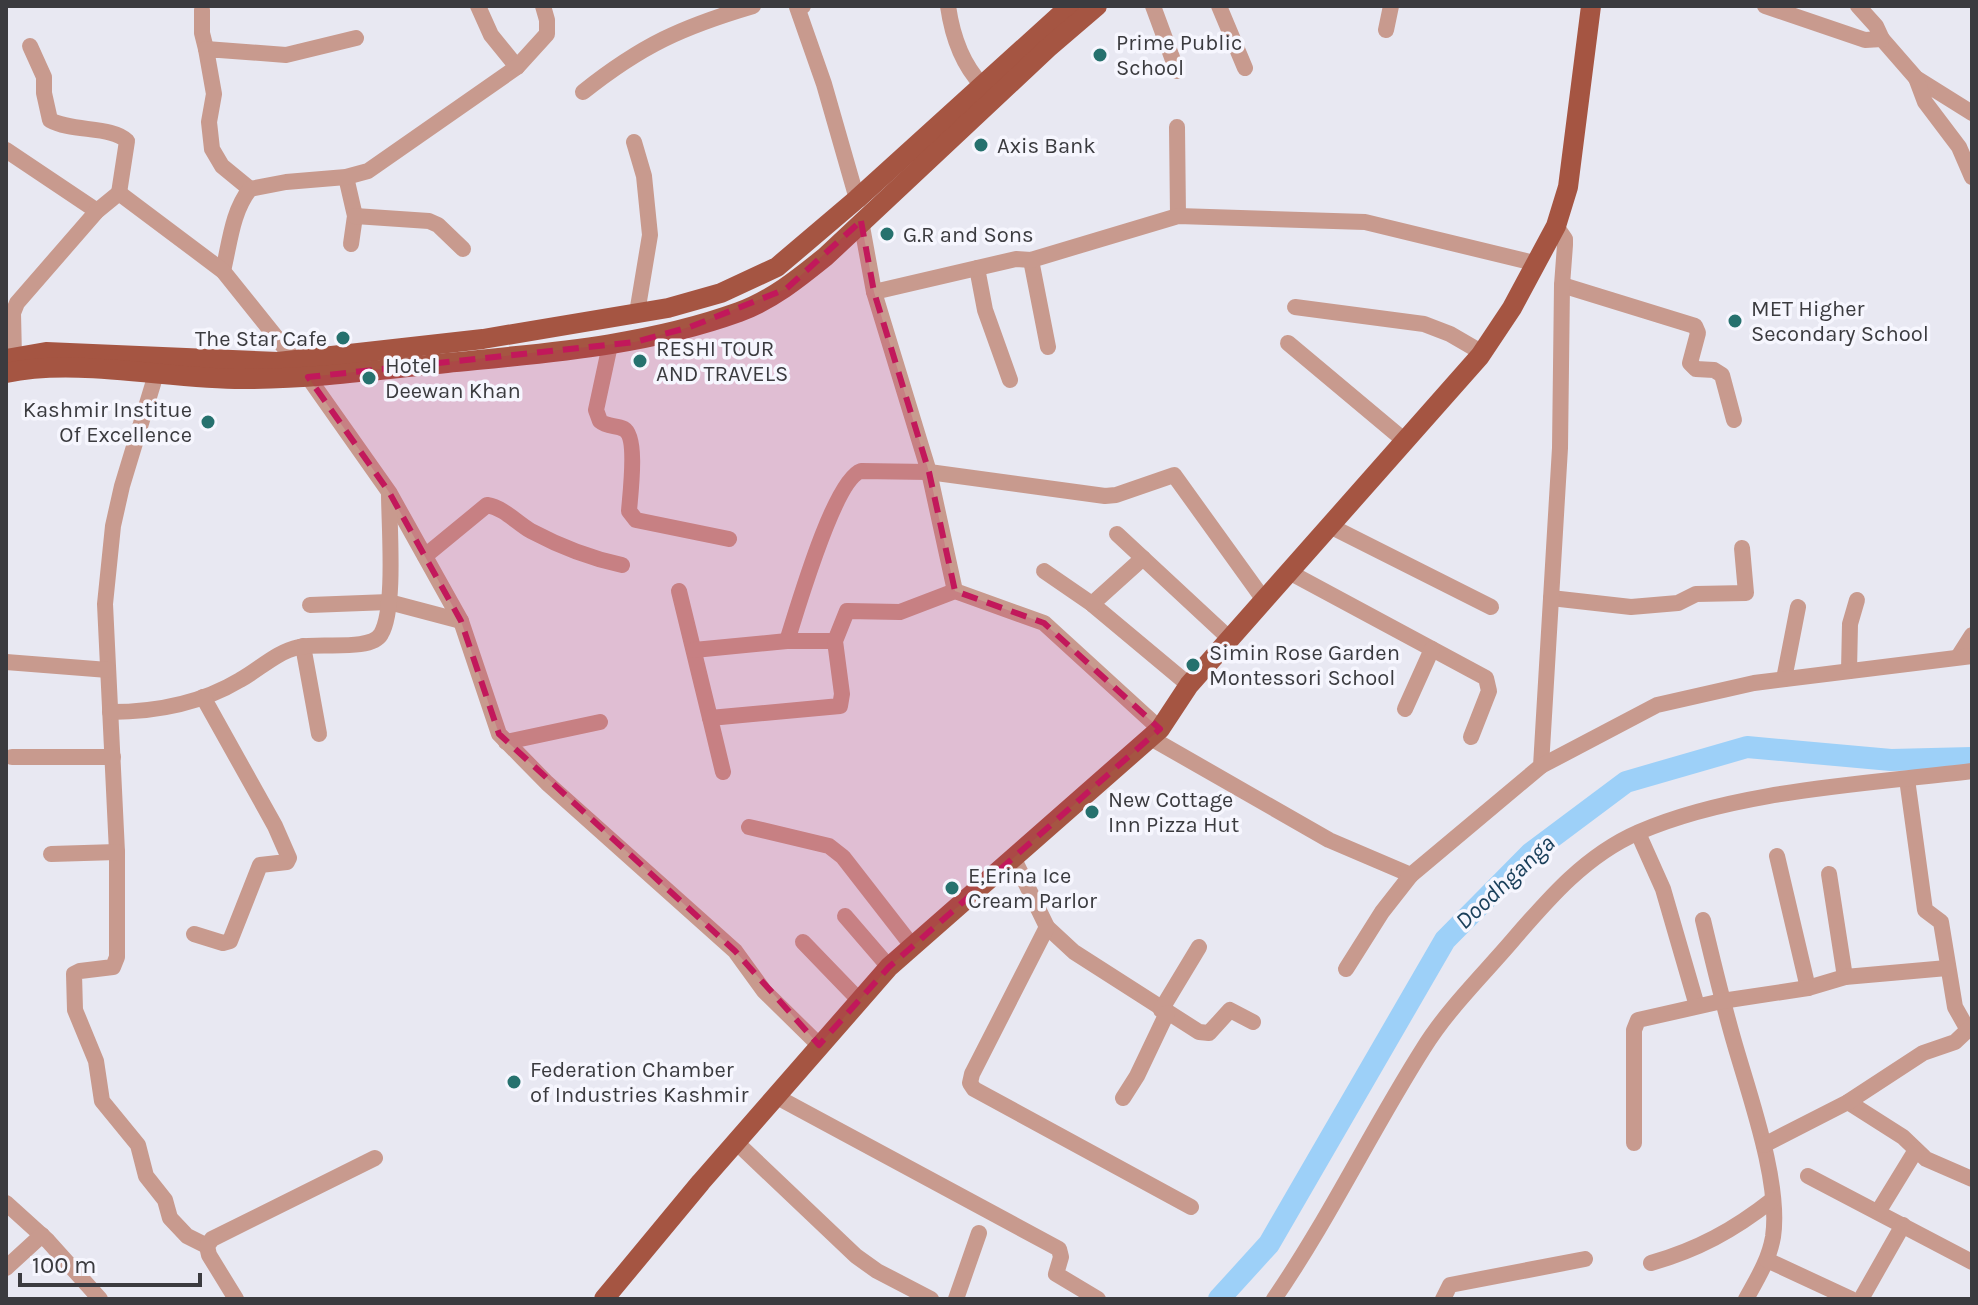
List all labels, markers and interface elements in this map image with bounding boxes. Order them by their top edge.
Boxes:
place label: Prime Public School [1116,30,1242,81]
marker: Prime Public School [1091,46,1109,64]
place label: Axis Bank [997,133,1096,159]
marker: Axis Bank [972,136,990,154]
place label: G.R and Sons [903,222,1034,248]
marker: G.R and Sons [878,225,896,243]
place label: MET Higher Secondary School [1751,296,1929,347]
marker: MET Higher Secondary School [1726,312,1744,330]
place label: The Star Cafe [195,326,327,352]
marker: The Star Cafe [334,329,352,347]
place label: RESHI TOUR AND TRAVELS [656,336,788,387]
marker: RESHI TOUR AND TRAVELS [631,352,649,370]
place label: Hotel Deewan Khan [385,353,521,404]
marker: Hotel Deewan Khan [360,369,378,387]
place label: Kashmir Institue Of Excellence [23,397,192,448]
marker: Kashmir Institue Of Excellence [199,413,217,431]
place label: Simin Rose Garden Montessori School [1209,640,1400,691]
marker: Simin Rose Garden Montessori School [1184,656,1202,674]
place label: New Cottage Inn Pizza Hut [1108,787,1239,838]
marker: New Cottage Inn Pizza Hut [1083,803,1101,821]
water label: Doodhganga [1450,829,1560,935]
place label: E,Erina Ice Cream Parlor [968,863,1097,914]
marker: E,Erina Ice Cream Parlor [943,879,961,897]
place label: Federation Chamber of Industries Kashmir [530,1057,748,1108]
marker: Federation Chamber of Industries Kashmir [505,1073,523,1091]
scale bar [20,1237,200,1287]
text: 100 m [32,1251,97,1279]

